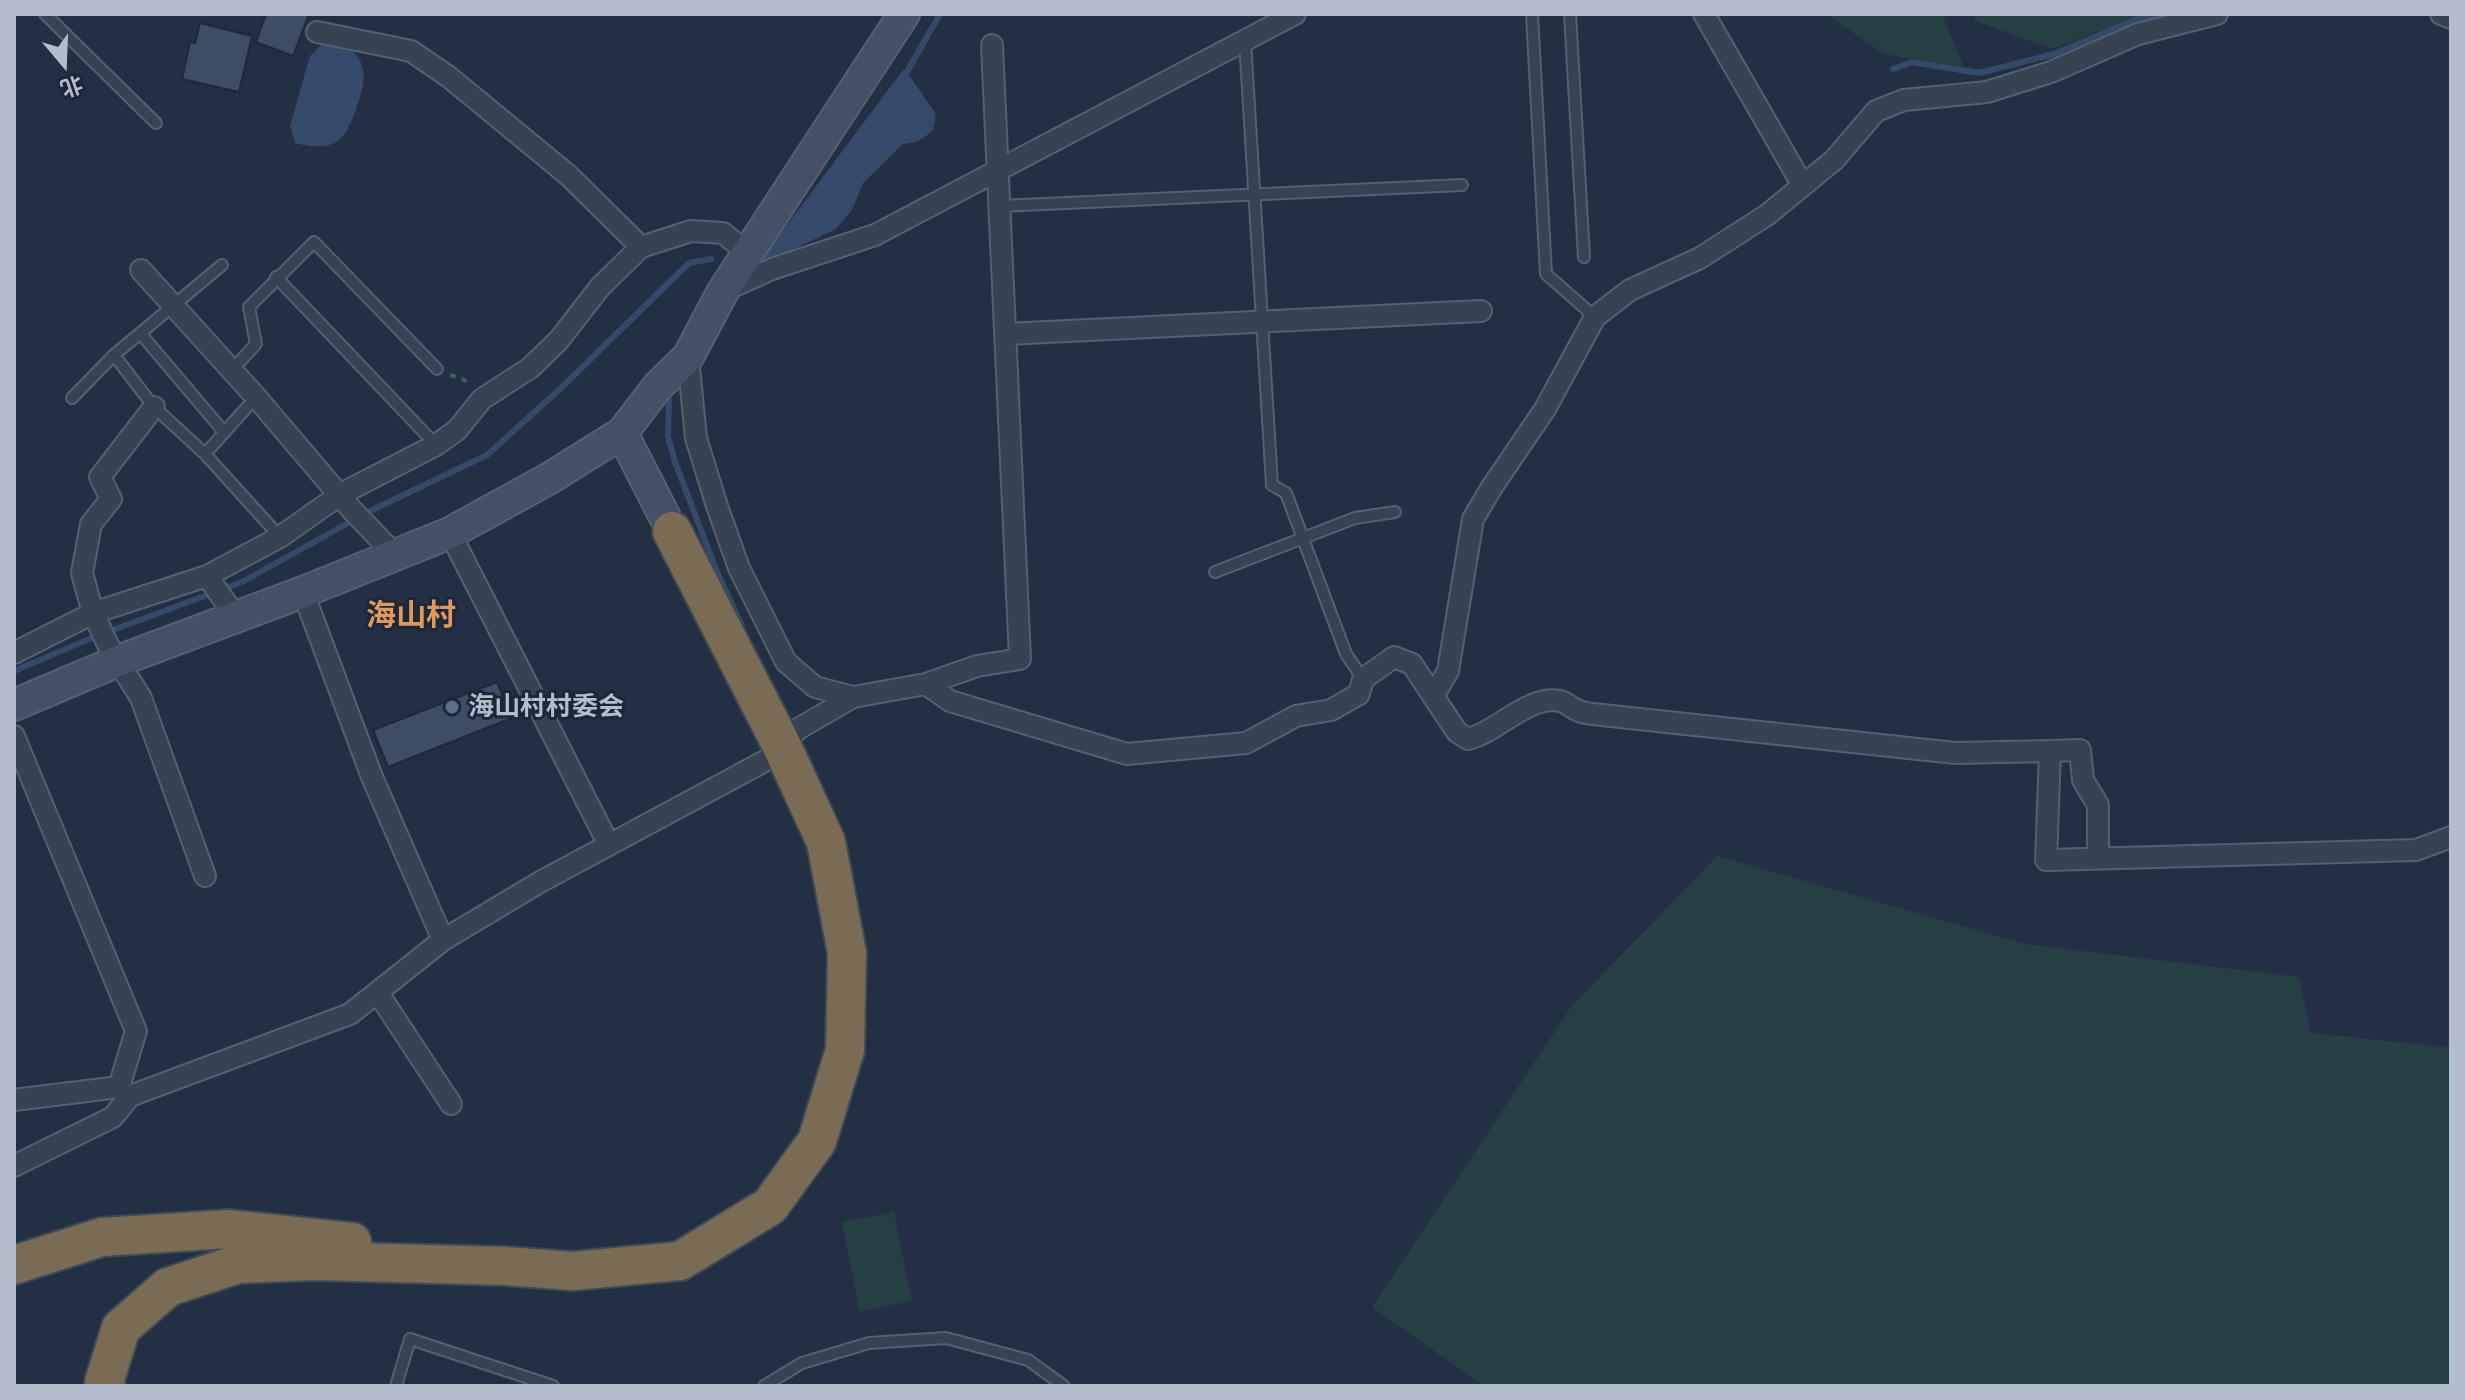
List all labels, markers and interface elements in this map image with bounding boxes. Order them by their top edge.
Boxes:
north arrow [24,24,104,104]
text: 北 [57,71,86,103]
district label: 海山村 [366,598,456,634]
place label: 海山村村委会 [468,691,624,723]
marker: 海山村村委会 [443,698,461,716]

